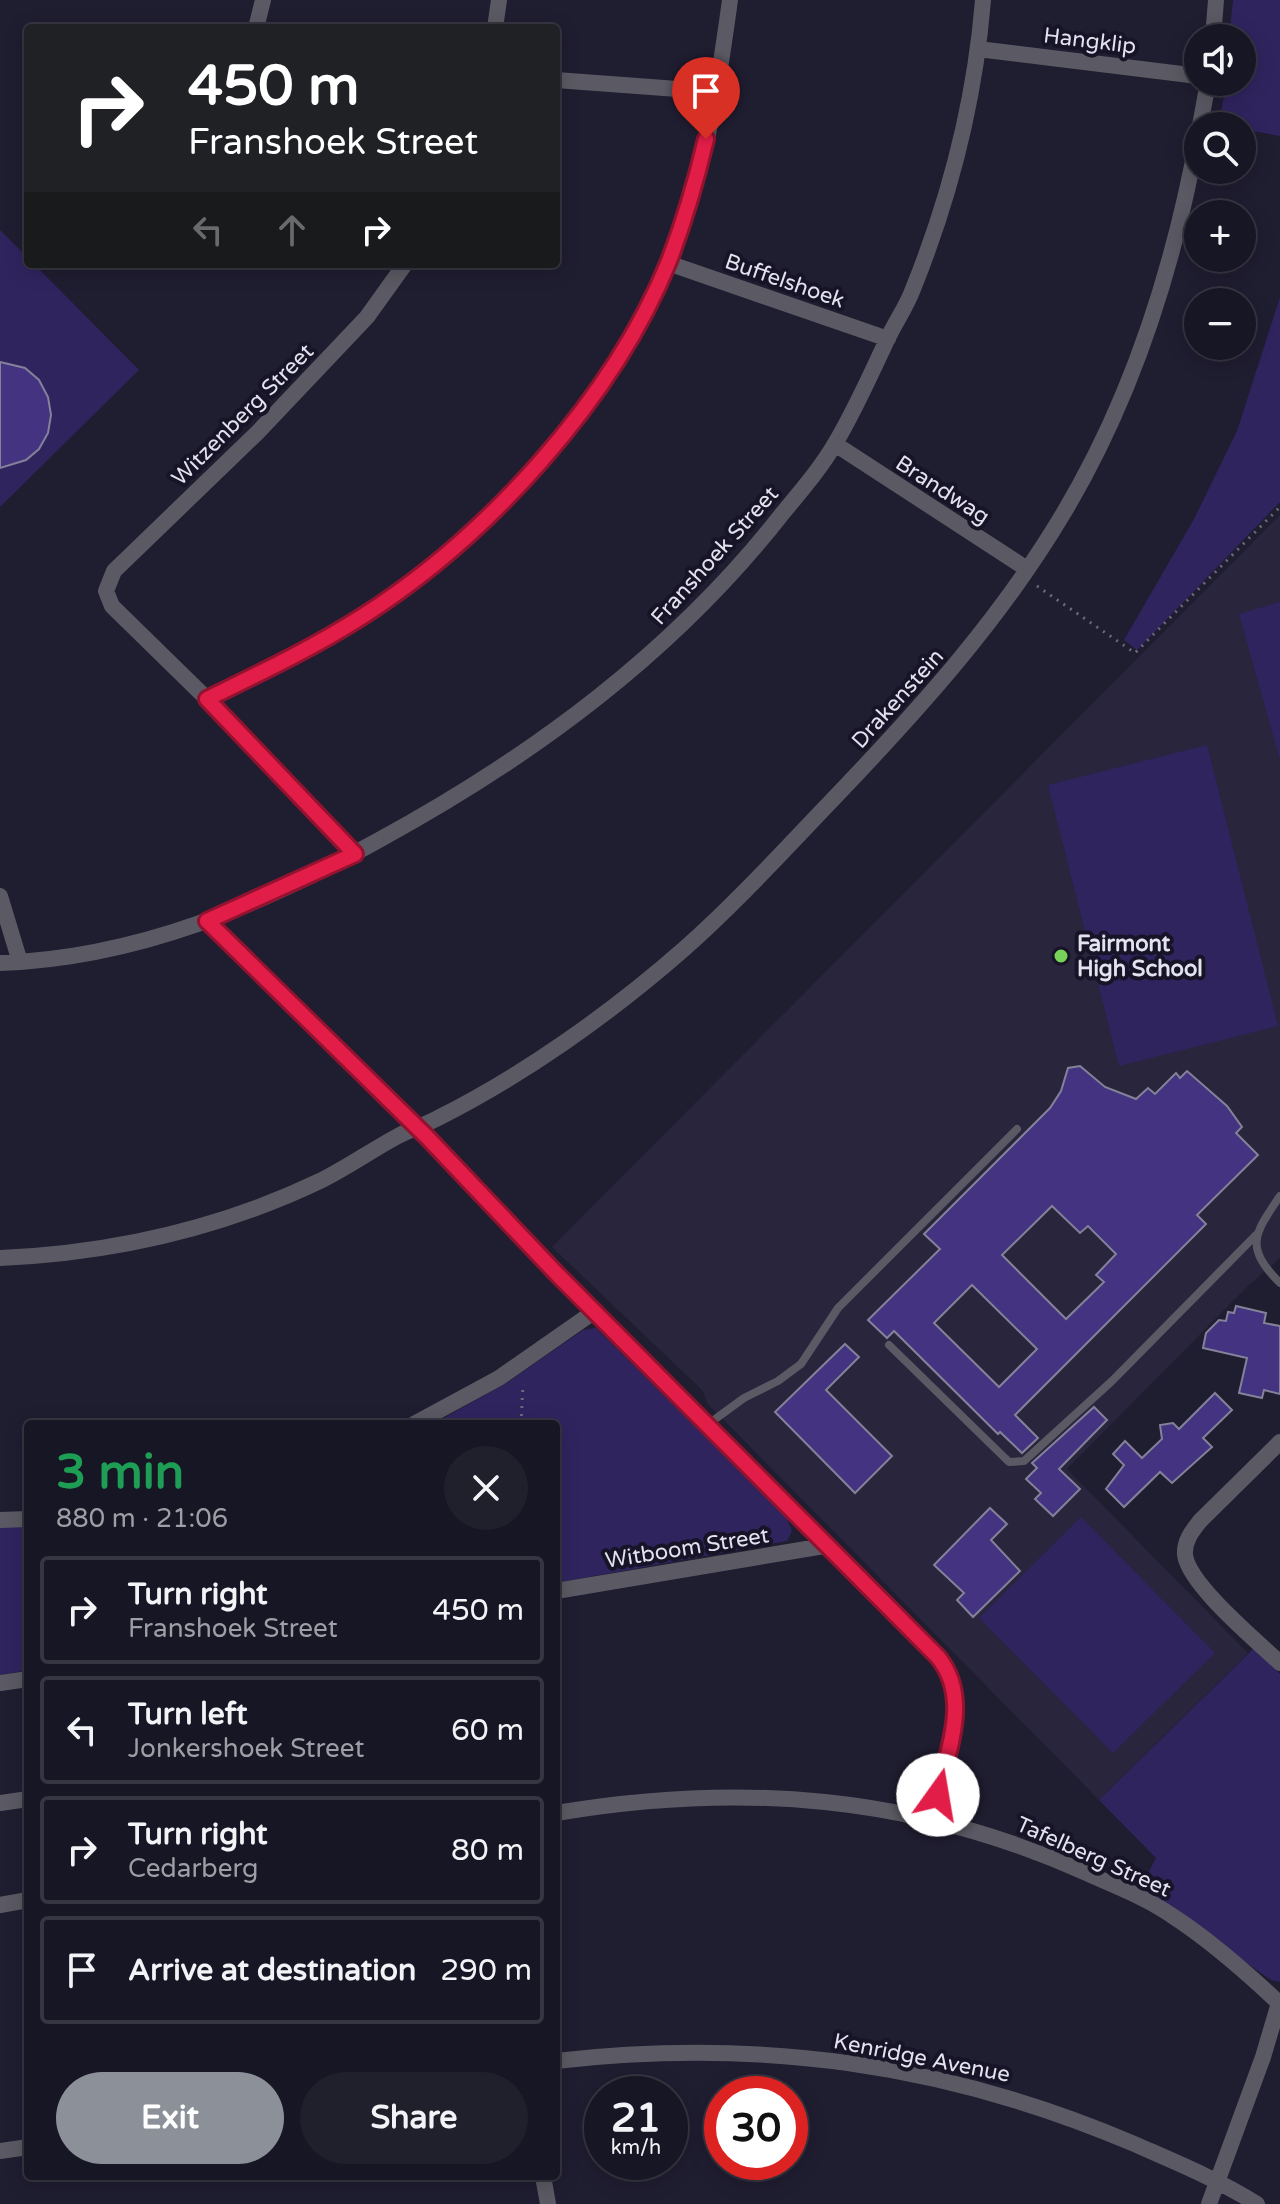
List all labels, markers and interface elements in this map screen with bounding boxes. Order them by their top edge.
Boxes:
street label: Hangklip [1042,22,1138,60]
map controls [1184,24,1256,360]
button: sound [1184,24,1256,96]
text: 450 m [188,53,359,120]
icon: right [56,56,160,160]
pin [672,57,740,139]
icon: arrive [684,69,728,113]
button: search [1184,112,1256,184]
text: Franshoek Street [188,121,478,164]
button: + [1184,200,1256,272]
icon: left [186,208,230,252]
icon: ahead [270,208,314,252]
icon: right [354,208,398,252]
street label: Buffelshoek [722,248,848,314]
button: − [1184,288,1256,360]
street label: Witzenberg Street [166,338,319,491]
street label: Brandwag [891,450,994,530]
street label: Franshoek Street [646,481,784,630]
street label: Drakenstein [846,644,949,754]
place label: Fairmont High School [1077,931,1203,982]
marker: Fairmont High School [1052,947,1070,965]
text: 3 min [56,1444,184,1502]
button: close [444,1446,528,1530]
text: 880 m · 21:06 [56,1503,228,1534]
street label: Witboom Street [603,1522,771,1574]
text: Turn right [128,1576,268,1613]
icon: right [60,1588,104,1632]
text: 450 m [432,1592,524,1629]
text: Franshoek Street [128,1613,338,1644]
text: Turn left [128,1696,247,1733]
icon: left [60,1708,104,1752]
text: 60 m [451,1712,524,1749]
text: Jonkershoek Street [128,1733,364,1764]
position arrow [896,1753,980,1837]
street label: Tafelberg Street [1012,1811,1175,1903]
text: Turn right [128,1816,268,1853]
icon: right [60,1828,104,1872]
text: 80 m [451,1832,524,1869]
text: Cedarberg [128,1853,258,1884]
icon: arrive [60,1948,104,1992]
text: Arrive at destination [128,1952,416,1989]
text: 290 m [440,1952,532,1989]
street label: Kenridge Avenue [831,2028,1012,2088]
button: Exit [56,2072,284,2164]
button: Share [300,2072,528,2164]
speed limit sign: 30 [704,2076,808,2180]
text: 21 [611,2094,661,2142]
text: km/h [611,2136,661,2160]

